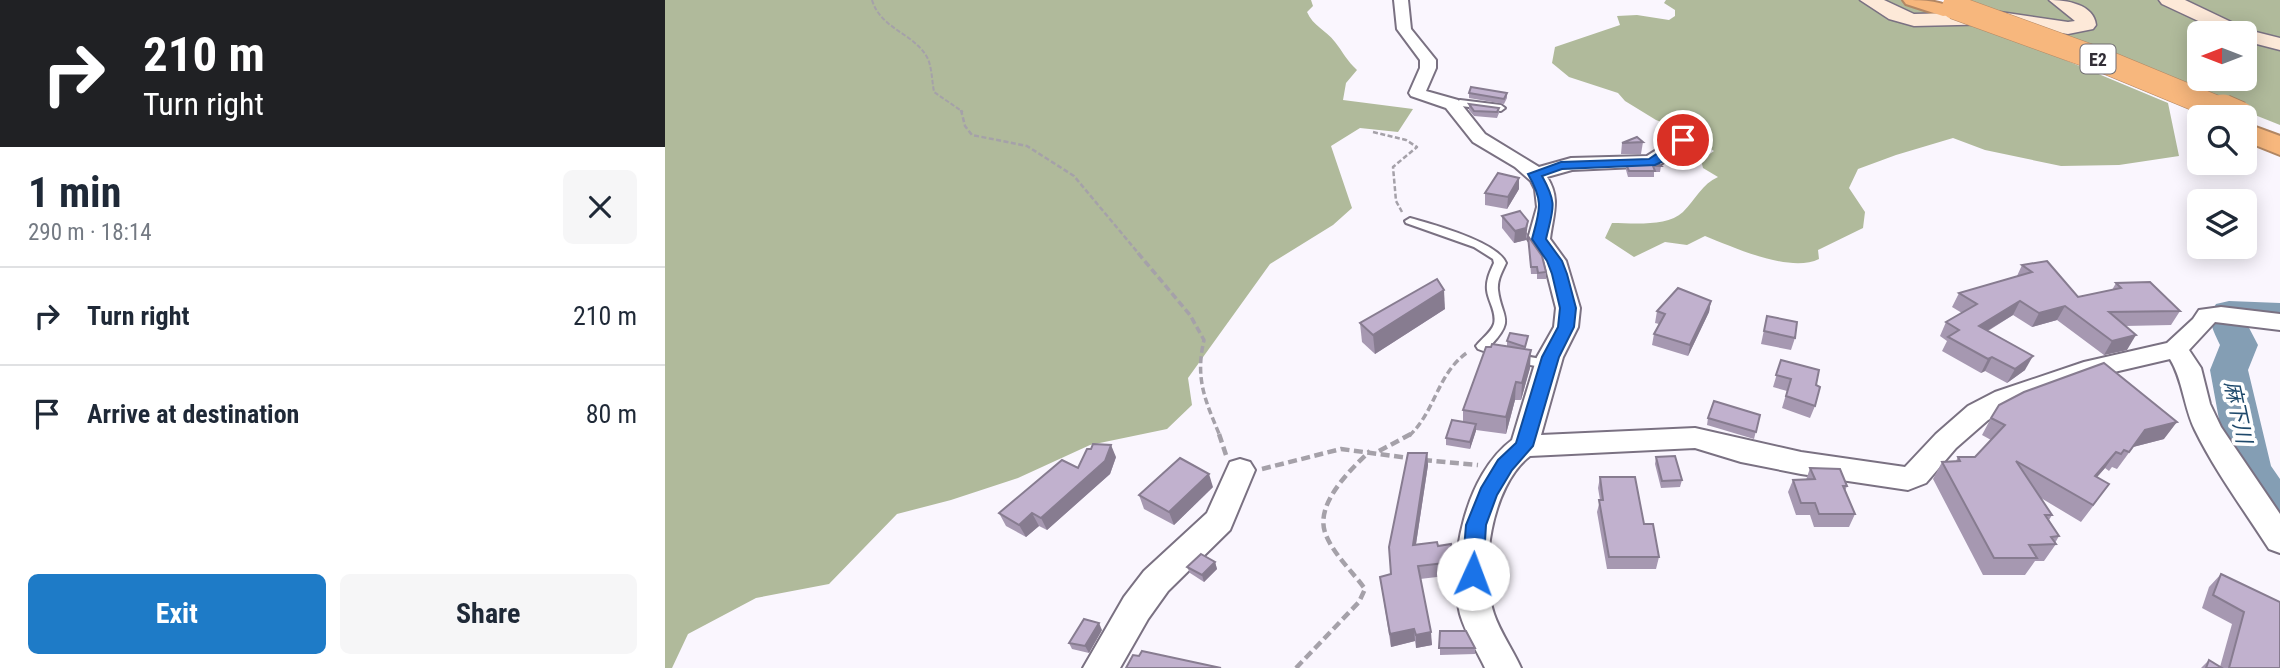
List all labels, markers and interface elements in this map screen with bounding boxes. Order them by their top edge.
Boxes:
north arrow [2187,21,2257,91]
map controls [2187,21,2257,259]
text: 210 m [143,26,265,83]
icon: right [28,28,119,119]
road number: E2 [2081,44,2115,74]
text: Turn right [143,85,264,123]
button: search [2187,105,2257,175]
pin [1653,110,1713,170]
icon: arrive [1664,121,1702,159]
text: 1 min [28,168,121,217]
button: close [563,170,637,244]
button: layers [2187,189,2257,259]
text: 290 m · 18:14 [28,219,152,246]
icon: right [28,297,66,335]
text: Turn right [87,301,189,331]
text: 210 m [573,301,637,331]
water label: 麻下川 [2220,379,2257,447]
icon: arrive [28,395,66,433]
text: Arrive at destination [87,399,299,429]
text: 80 m [586,399,637,429]
position arrow [1436,537,1510,611]
button: Exit [28,574,326,654]
button: Share [340,574,637,654]

